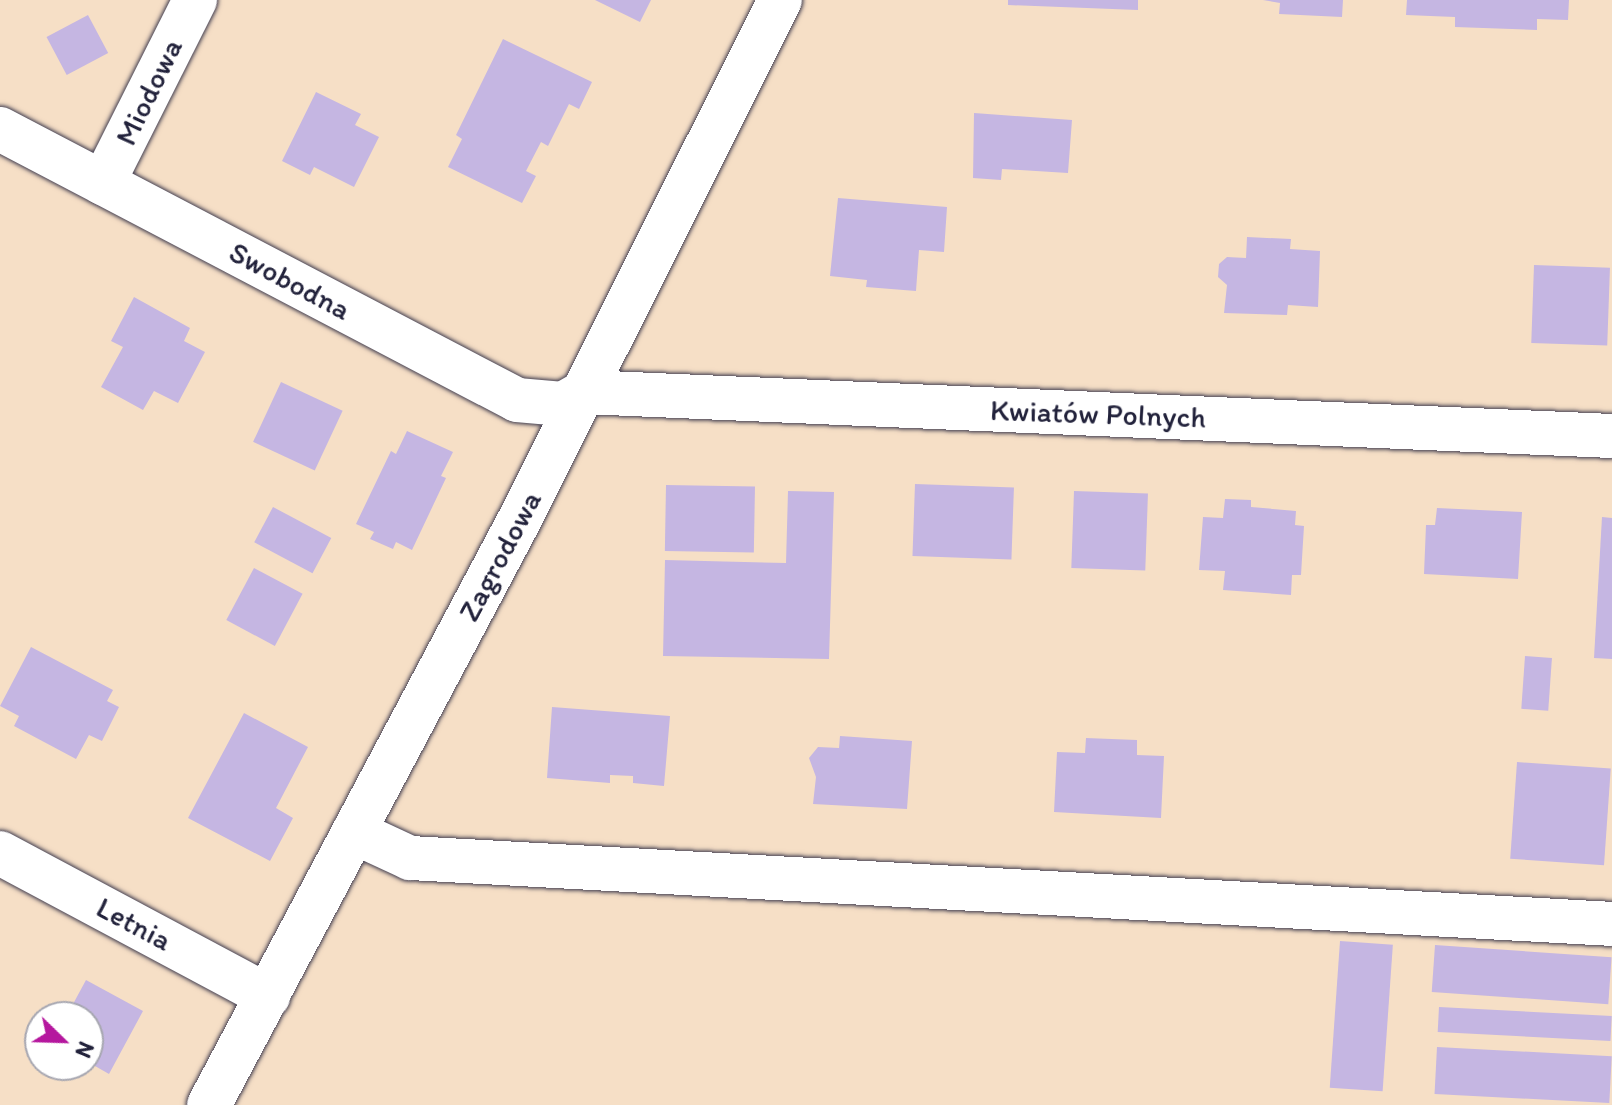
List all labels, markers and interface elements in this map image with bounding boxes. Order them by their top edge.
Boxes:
street label: Miodowa [108,33,190,151]
street label: Swobodna [223,234,357,328]
street label: Kwiatów Polnych [990,392,1206,436]
street label: Zagrodowa [451,485,549,627]
street label: Letnia [90,889,178,959]
north arrow [24,1001,104,1081]
text: N [69,1038,100,1062]

